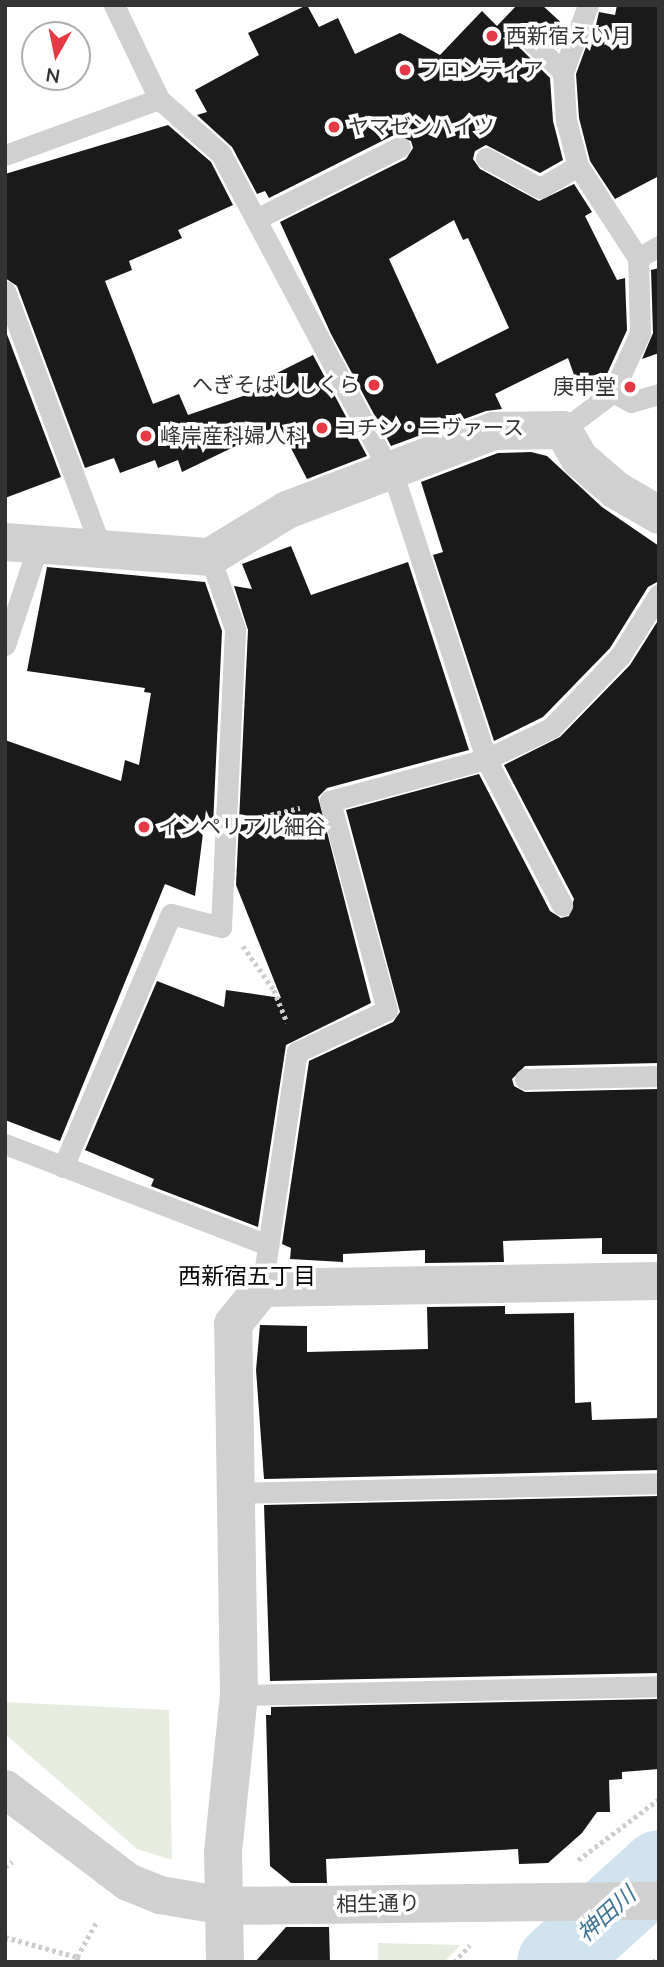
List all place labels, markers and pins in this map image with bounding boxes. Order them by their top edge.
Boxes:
place label: 西新宿えい月 [506,23,632,49]
marker: 西新宿えい月 [484,28,500,44]
place label: フロンティア [419,57,545,83]
marker: フロンティア [397,62,413,78]
place label: ヤマゼンハイツ [348,114,495,140]
marker: ヤマゼンハイツ [326,119,342,135]
place label: へぎそばししくら [192,372,360,398]
place label: 庚申堂 [553,374,616,400]
marker: へぎそばししくら [366,377,382,393]
marker: 庚申堂 [622,379,638,395]
place label: コチン・ニヴァース [336,415,525,441]
marker: コチン・ニヴァース [314,420,330,436]
place label: 峰岸産科婦人科 [160,423,307,449]
marker: 峰岸産科婦人科 [138,428,154,444]
place label: インペリアル細谷 [158,814,326,840]
marker: インペリアル細谷 [136,819,152,835]

